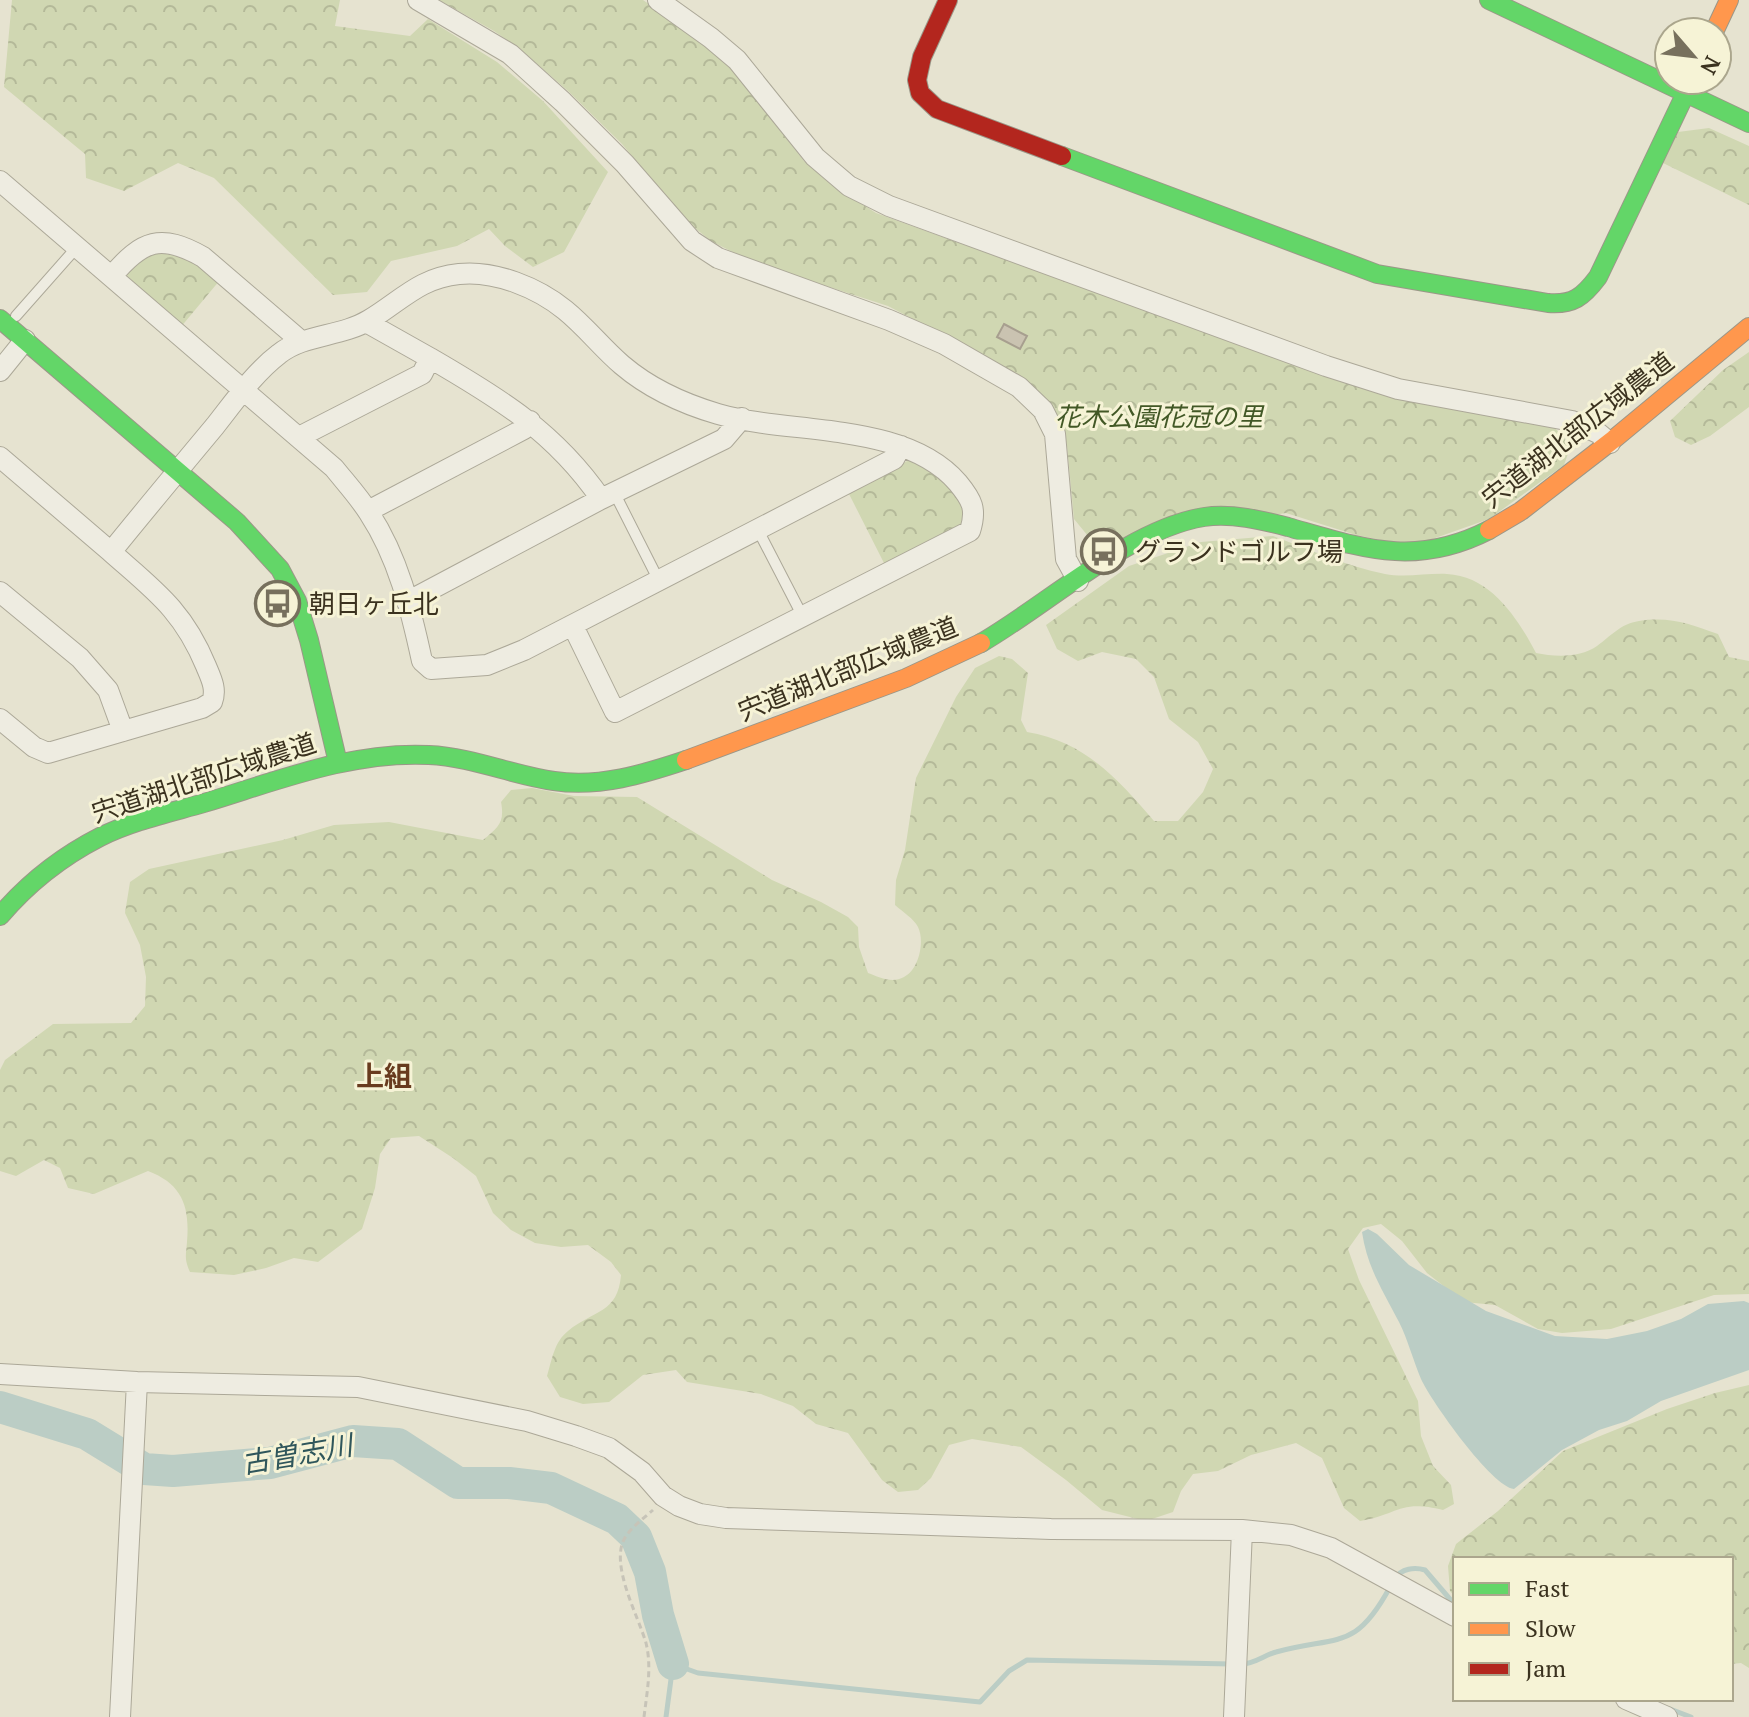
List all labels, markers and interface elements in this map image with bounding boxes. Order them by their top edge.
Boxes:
north arrow [1653,16,1733,96]
text: N [1694,51,1728,80]
street label: 宍道湖北部広域農道 [1475,344,1680,515]
park label: 花木公園花冠の里 [1055,399,1265,433]
bus stop icon: グランドゴルフ場 [1080,528,1128,576]
place label: グランドゴルフ場 [1135,534,1343,568]
bus stop icon: 朝日ヶ丘北 [254,580,302,628]
place label: 朝日ヶ丘北 [309,586,439,620]
street label: 宍道湖北部広域農道 [733,608,962,728]
street label: 宍道湖北部広域農道 [87,725,320,829]
district label: 上組 [356,1057,412,1094]
water label: 古曽志川 [239,1425,358,1481]
legend [1453,1557,1733,1701]
text: Fast [1525,1572,1570,1604]
text: Slow [1525,1612,1576,1644]
text: Jam [1525,1652,1566,1684]

